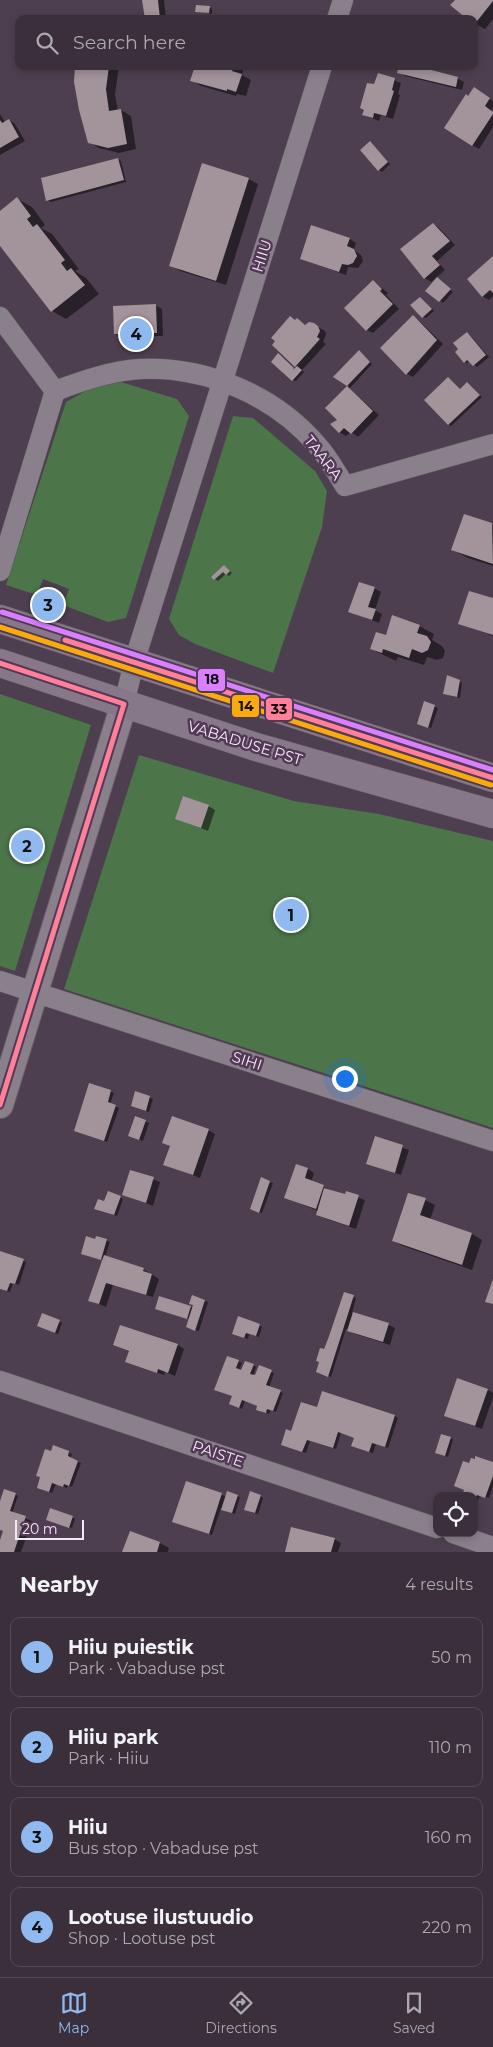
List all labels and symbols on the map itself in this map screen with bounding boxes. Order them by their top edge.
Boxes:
street label: HIIU [247,237,276,275]
pin: 4 [120,315,152,353]
street label: TAARA [300,432,347,484]
pin: 3 [32,586,64,624]
line badge: 18 [197,668,226,692]
text: 18 [205,670,219,688]
line badge: 14 [231,694,260,718]
text: 14 [238,697,254,715]
line badge: 33 [265,697,293,721]
text: 33 [270,700,287,718]
street label: VABADUSE PST [186,716,305,769]
pin: 2 [11,827,43,865]
pin: 1 [275,896,307,934]
street label: SIHI [230,1047,265,1074]
your location [332,1066,358,1092]
street label: PAISTE [190,1436,246,1471]
scale bar [15,1517,84,1540]

